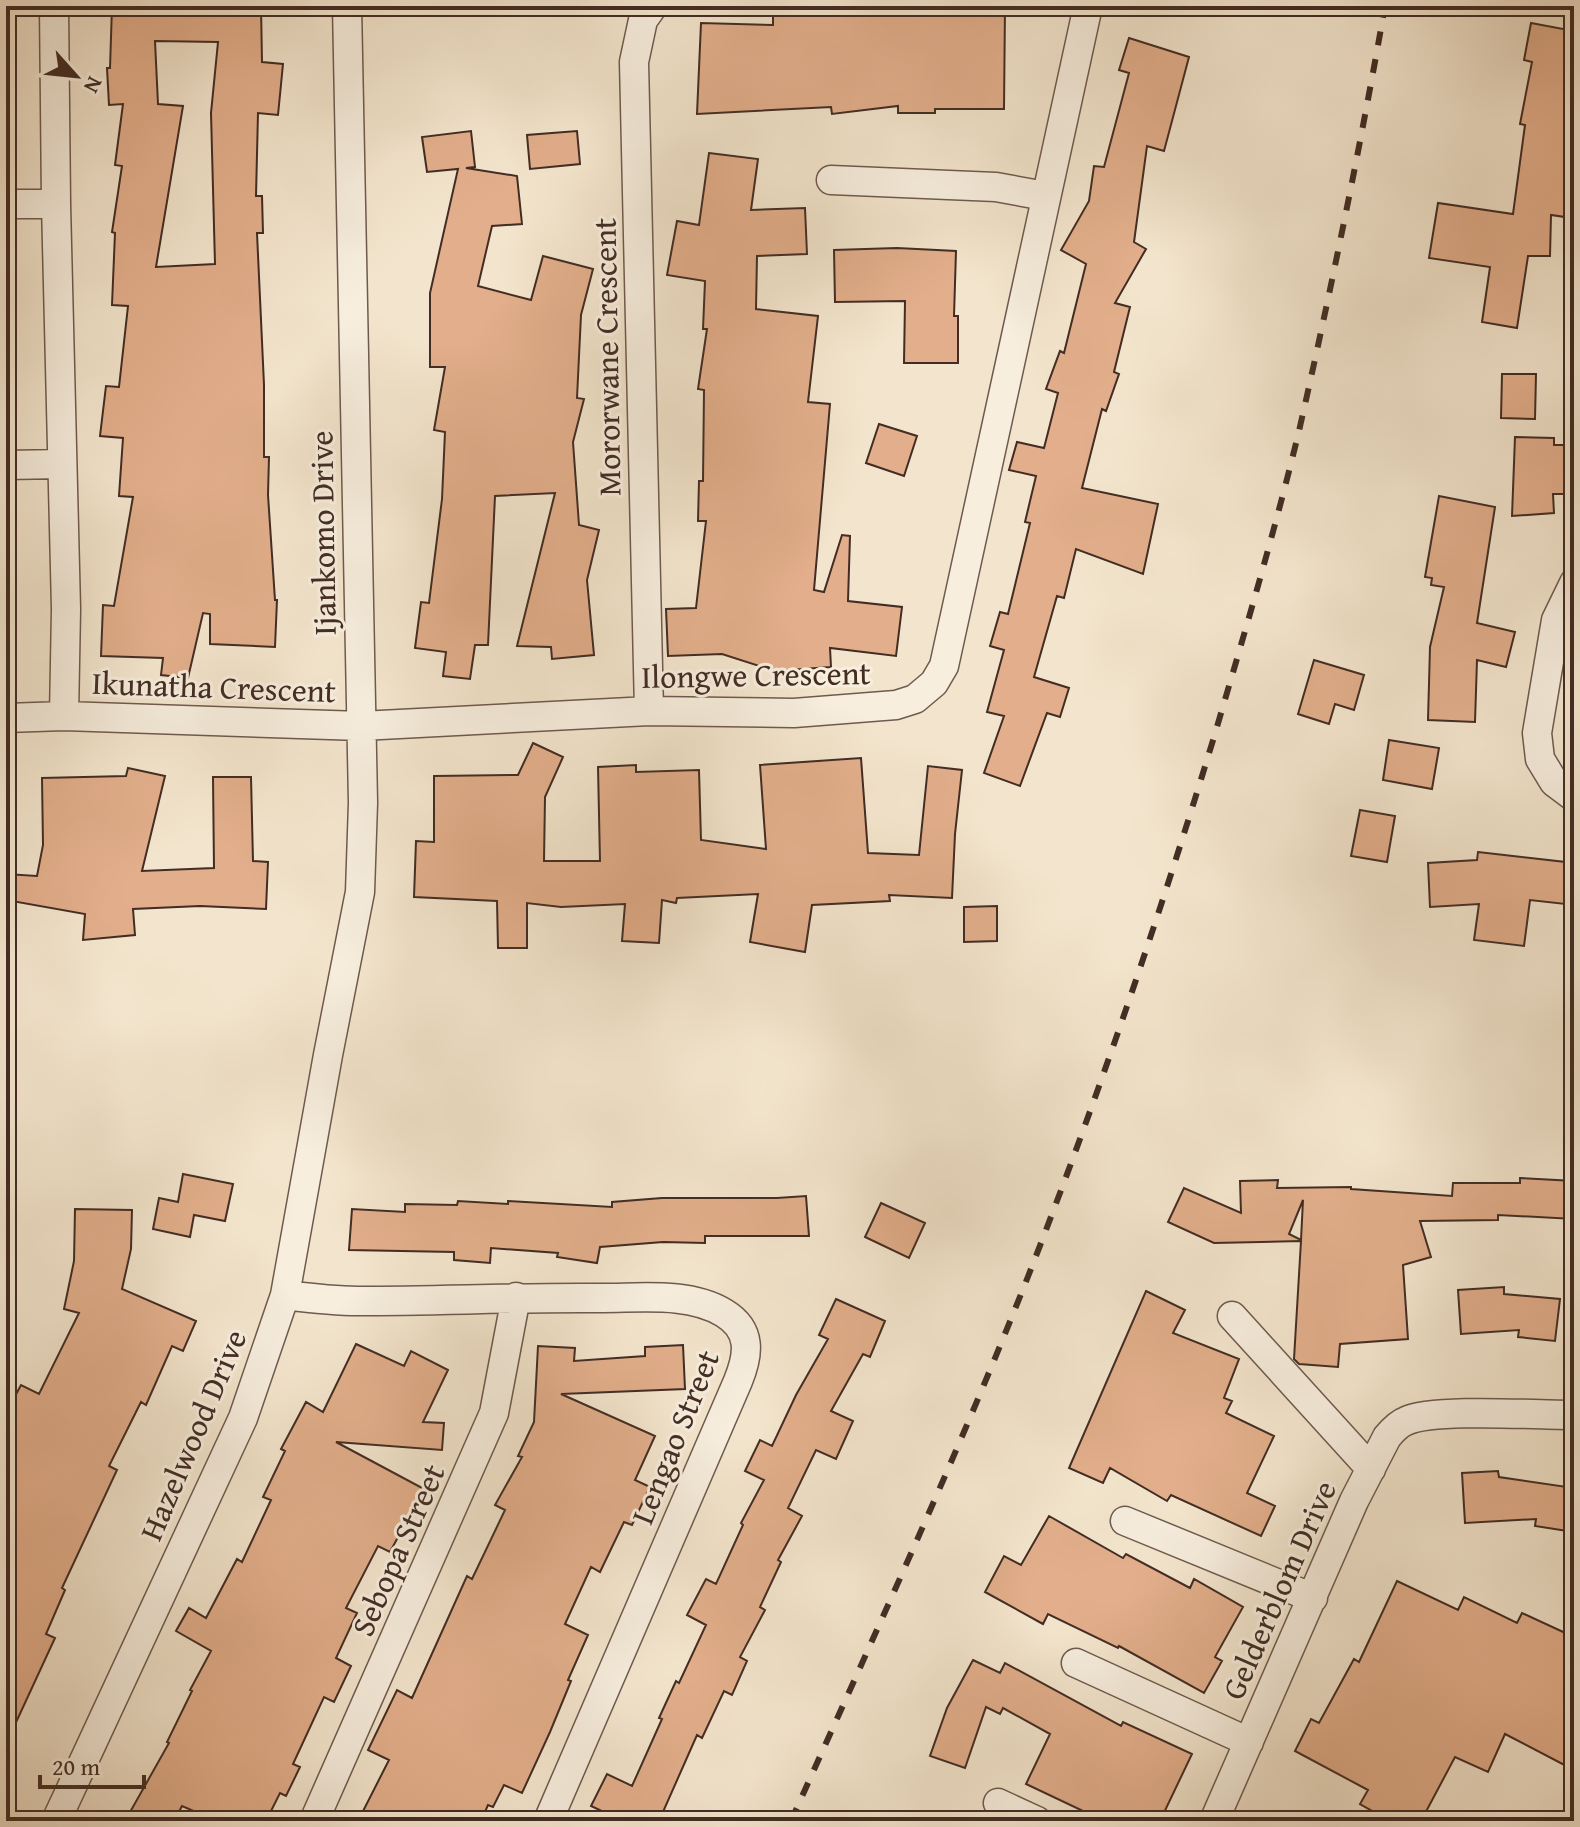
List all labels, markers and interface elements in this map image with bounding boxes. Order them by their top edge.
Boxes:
north arrow [36,36,116,116]
text: N [76,71,111,99]
street label: Mororwane Crescent [581,217,632,497]
street label: Ijankomo Drive [297,430,348,636]
street label: Ilongwe Crescent [641,649,871,700]
street label: Ikunatha Crescent [91,659,337,714]
street label: Hazelwood Drive [127,1322,258,1548]
street label: Lengao Street [618,1343,731,1531]
street label: Sebopa Street [339,1456,456,1643]
street label: Gelderblom Drive [1209,1473,1348,1707]
scale bar [40,1739,144,1789]
text: 20 m [52,1749,100,1784]

